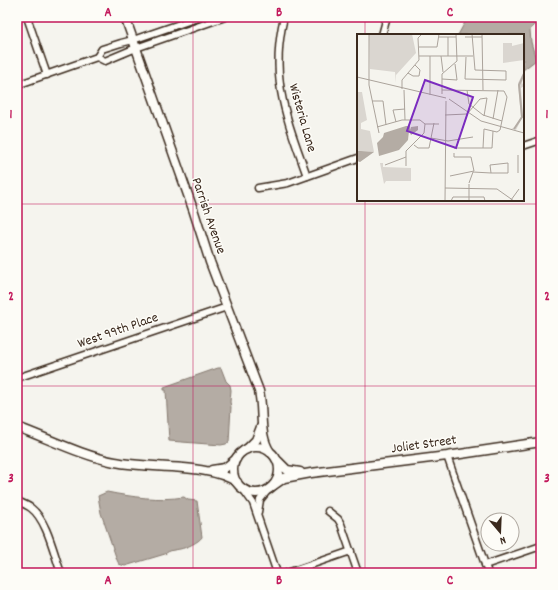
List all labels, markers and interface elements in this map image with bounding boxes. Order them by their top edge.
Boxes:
text: A [104,4,112,23]
text: B [276,4,282,23]
text: C [447,4,454,23]
inset map [357,34,524,201]
street label: Wisteria Lane [283,81,321,155]
text: 1 [10,106,13,125]
text: 1 [546,106,549,125]
street label: Parrish Avenue [186,175,230,257]
text: 2 [8,288,14,307]
text: 2 [544,288,550,307]
street label: West 99th Place [75,308,161,354]
street label: Joliet Street [390,431,458,459]
text: 3 [8,470,14,489]
text: 3 [544,470,550,489]
north arrow [480,512,520,552]
text: N [497,531,508,548]
text: A [104,572,112,590]
text: B [276,572,282,590]
text: C [447,572,454,590]

